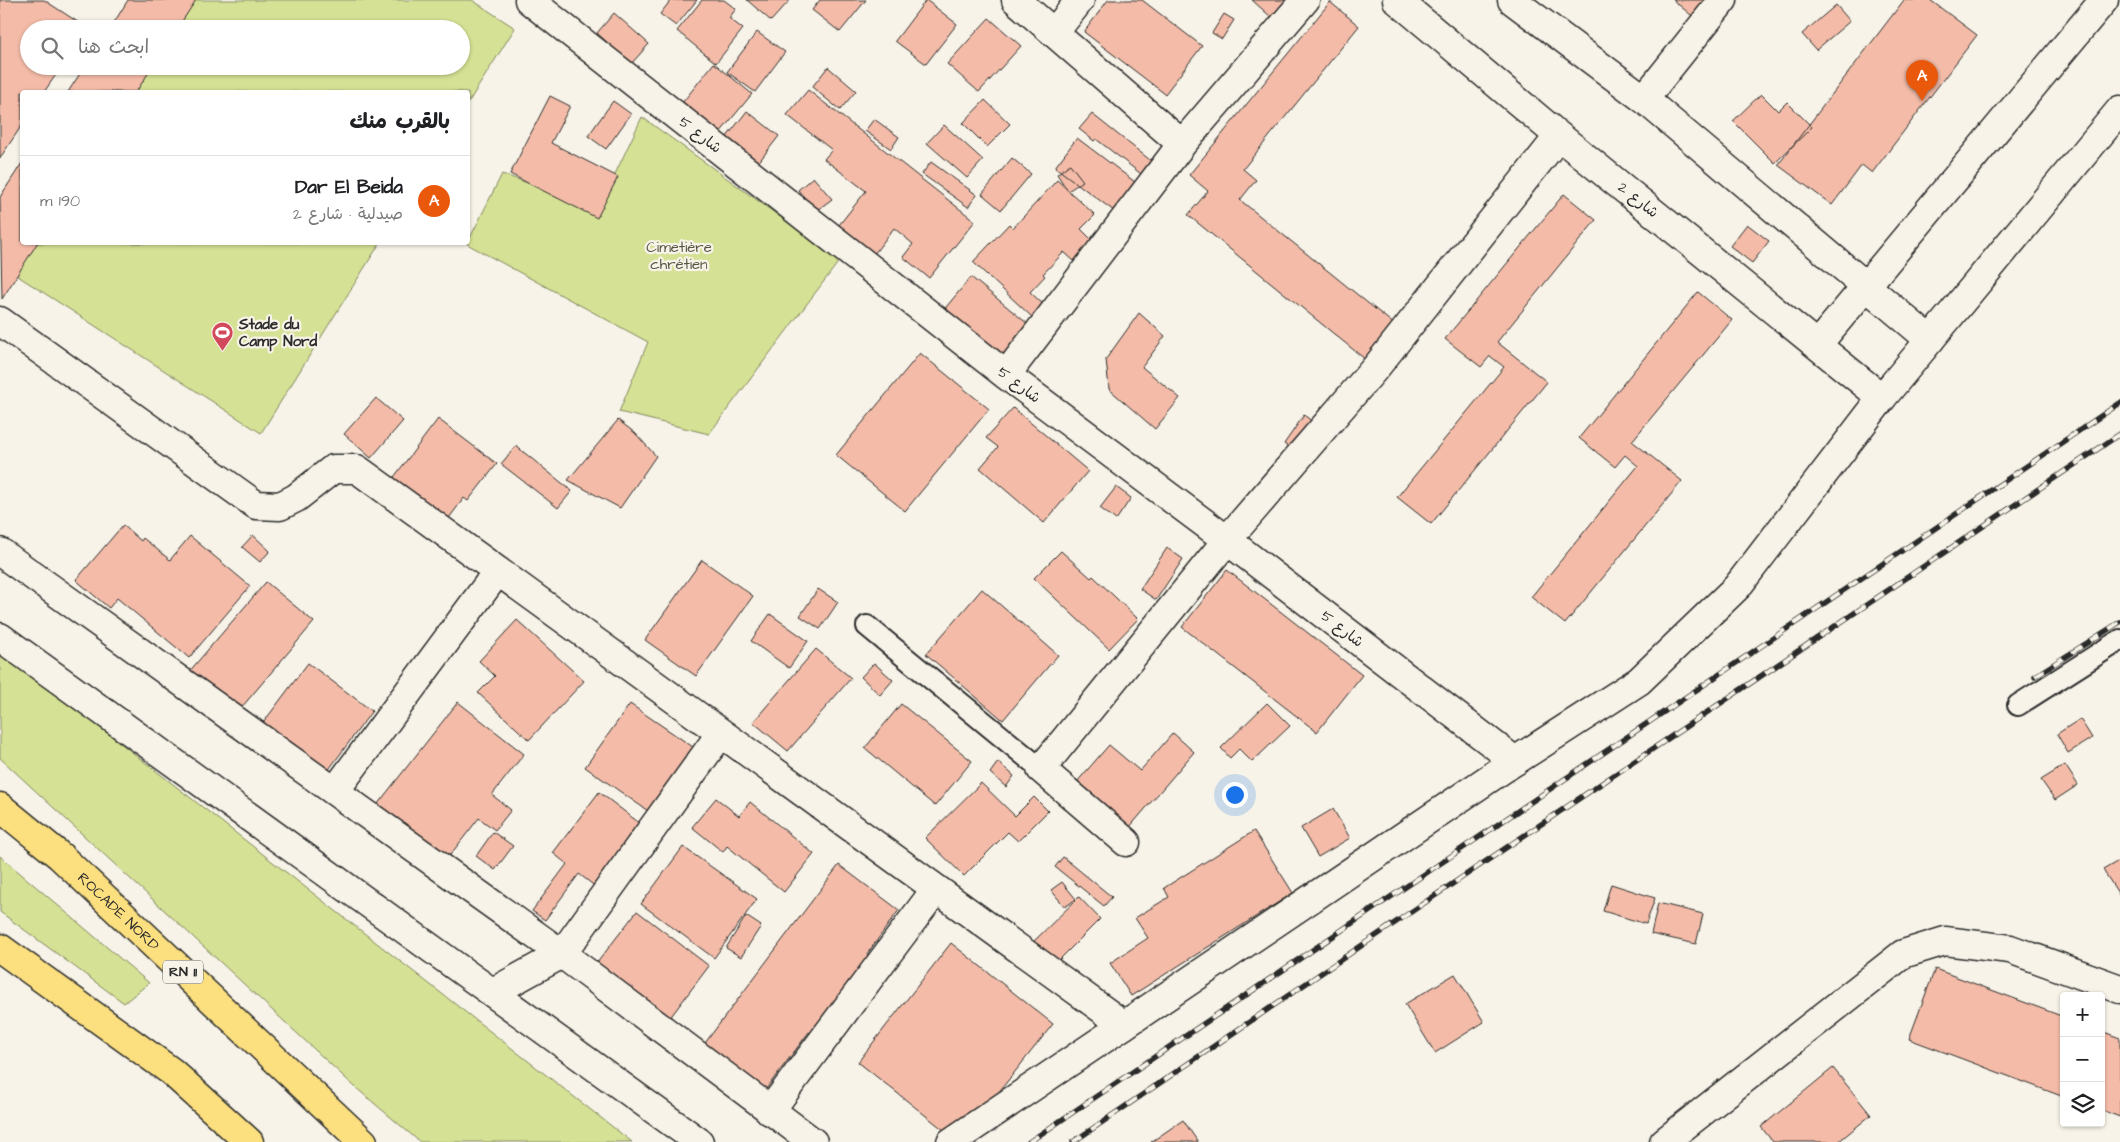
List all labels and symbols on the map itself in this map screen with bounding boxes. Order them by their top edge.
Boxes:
pin: A [1906,60,1938,101]
street label: شارع 5 [674,112,726,158]
street label: شارع 2 [1613,177,1663,223]
park label: Cimetière chrétien [646,237,712,275]
place label: Stade du Camp Nord [238,314,317,352]
sports icon: Stade du Camp Nord [211,321,235,352]
street label: شارع 5 [993,362,1045,408]
street label: شارع 5 [1316,606,1368,652]
your location [1222,782,1248,808]
street label: ROCADE NORD [73,867,164,955]
road number: RN 11 [163,960,203,984]

